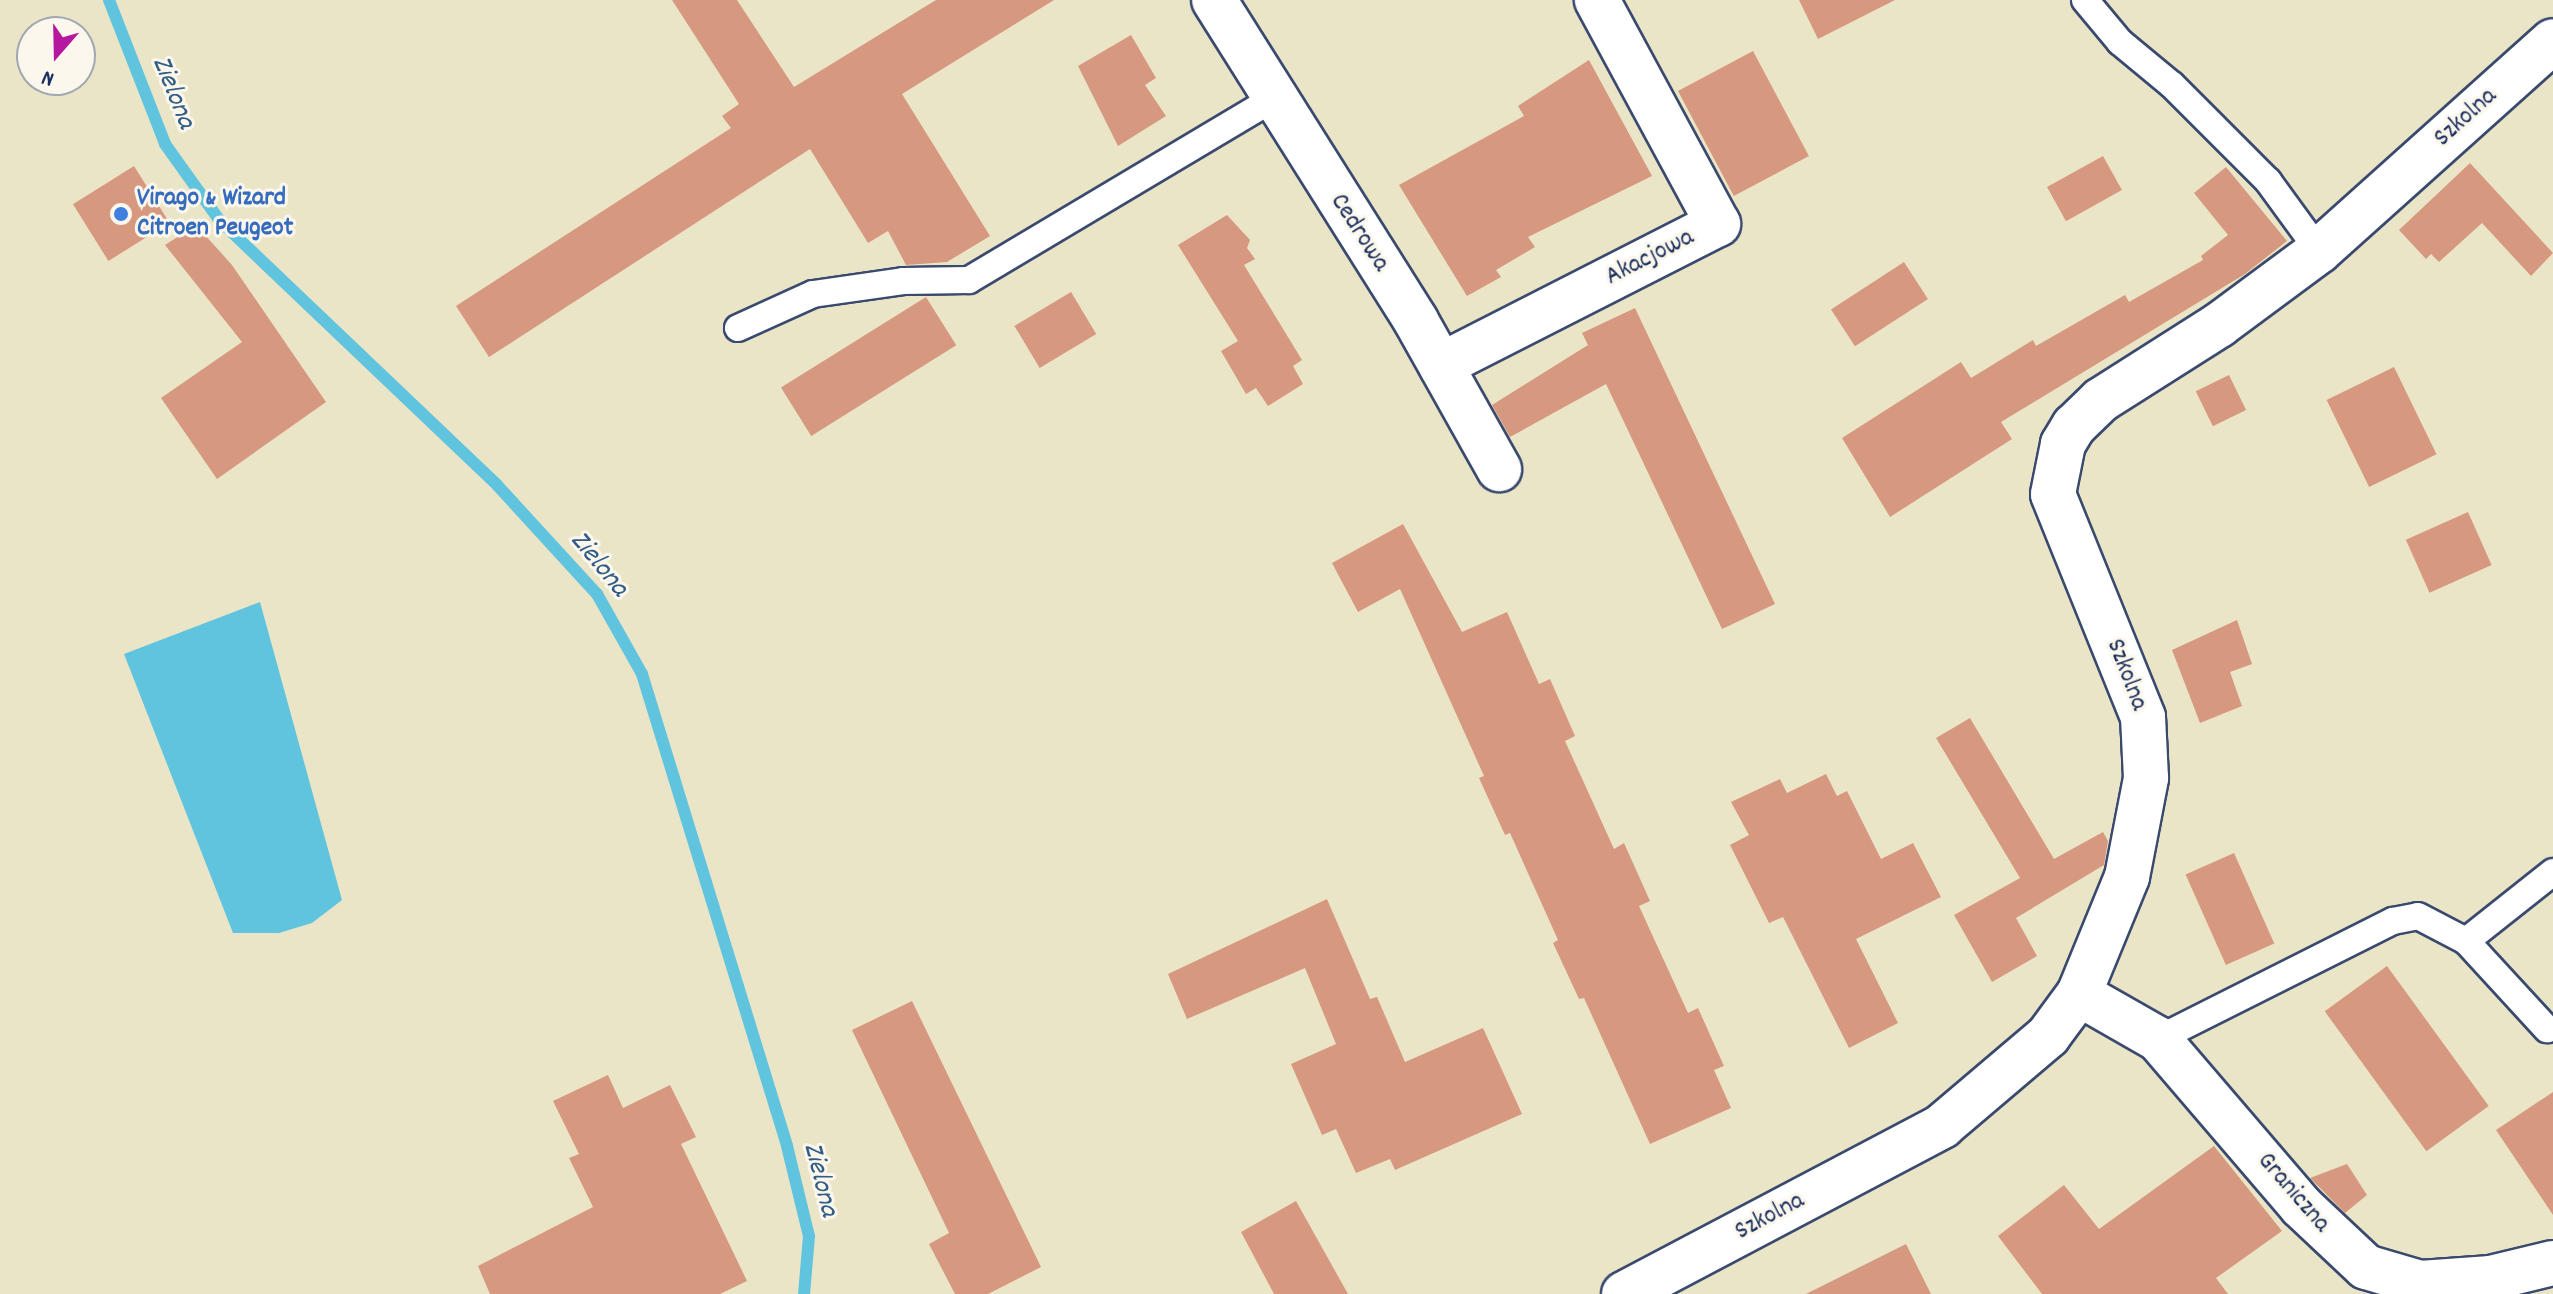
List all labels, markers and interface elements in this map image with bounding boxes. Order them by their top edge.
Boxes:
north arrow [16,16,96,96]
water label: Zielona [142,52,202,134]
text: N [38,61,59,94]
street label: Szkolna [2428,82,2504,154]
place label: Virago & Wizard Citroen Peugeot [137,183,293,244]
street label: Cedrowa [1322,188,1396,278]
marker: Virago & Wizard Citroen Peugeot [112,205,130,223]
street label: Akacjowa [1601,223,1699,293]
water label: Zielona [561,525,635,605]
street label: Szkolna [2098,635,2154,715]
water label: Zielona [794,1140,844,1220]
street label: Graniczna [2250,1146,2336,1240]
street label: Szkolna [1730,1186,1810,1248]

